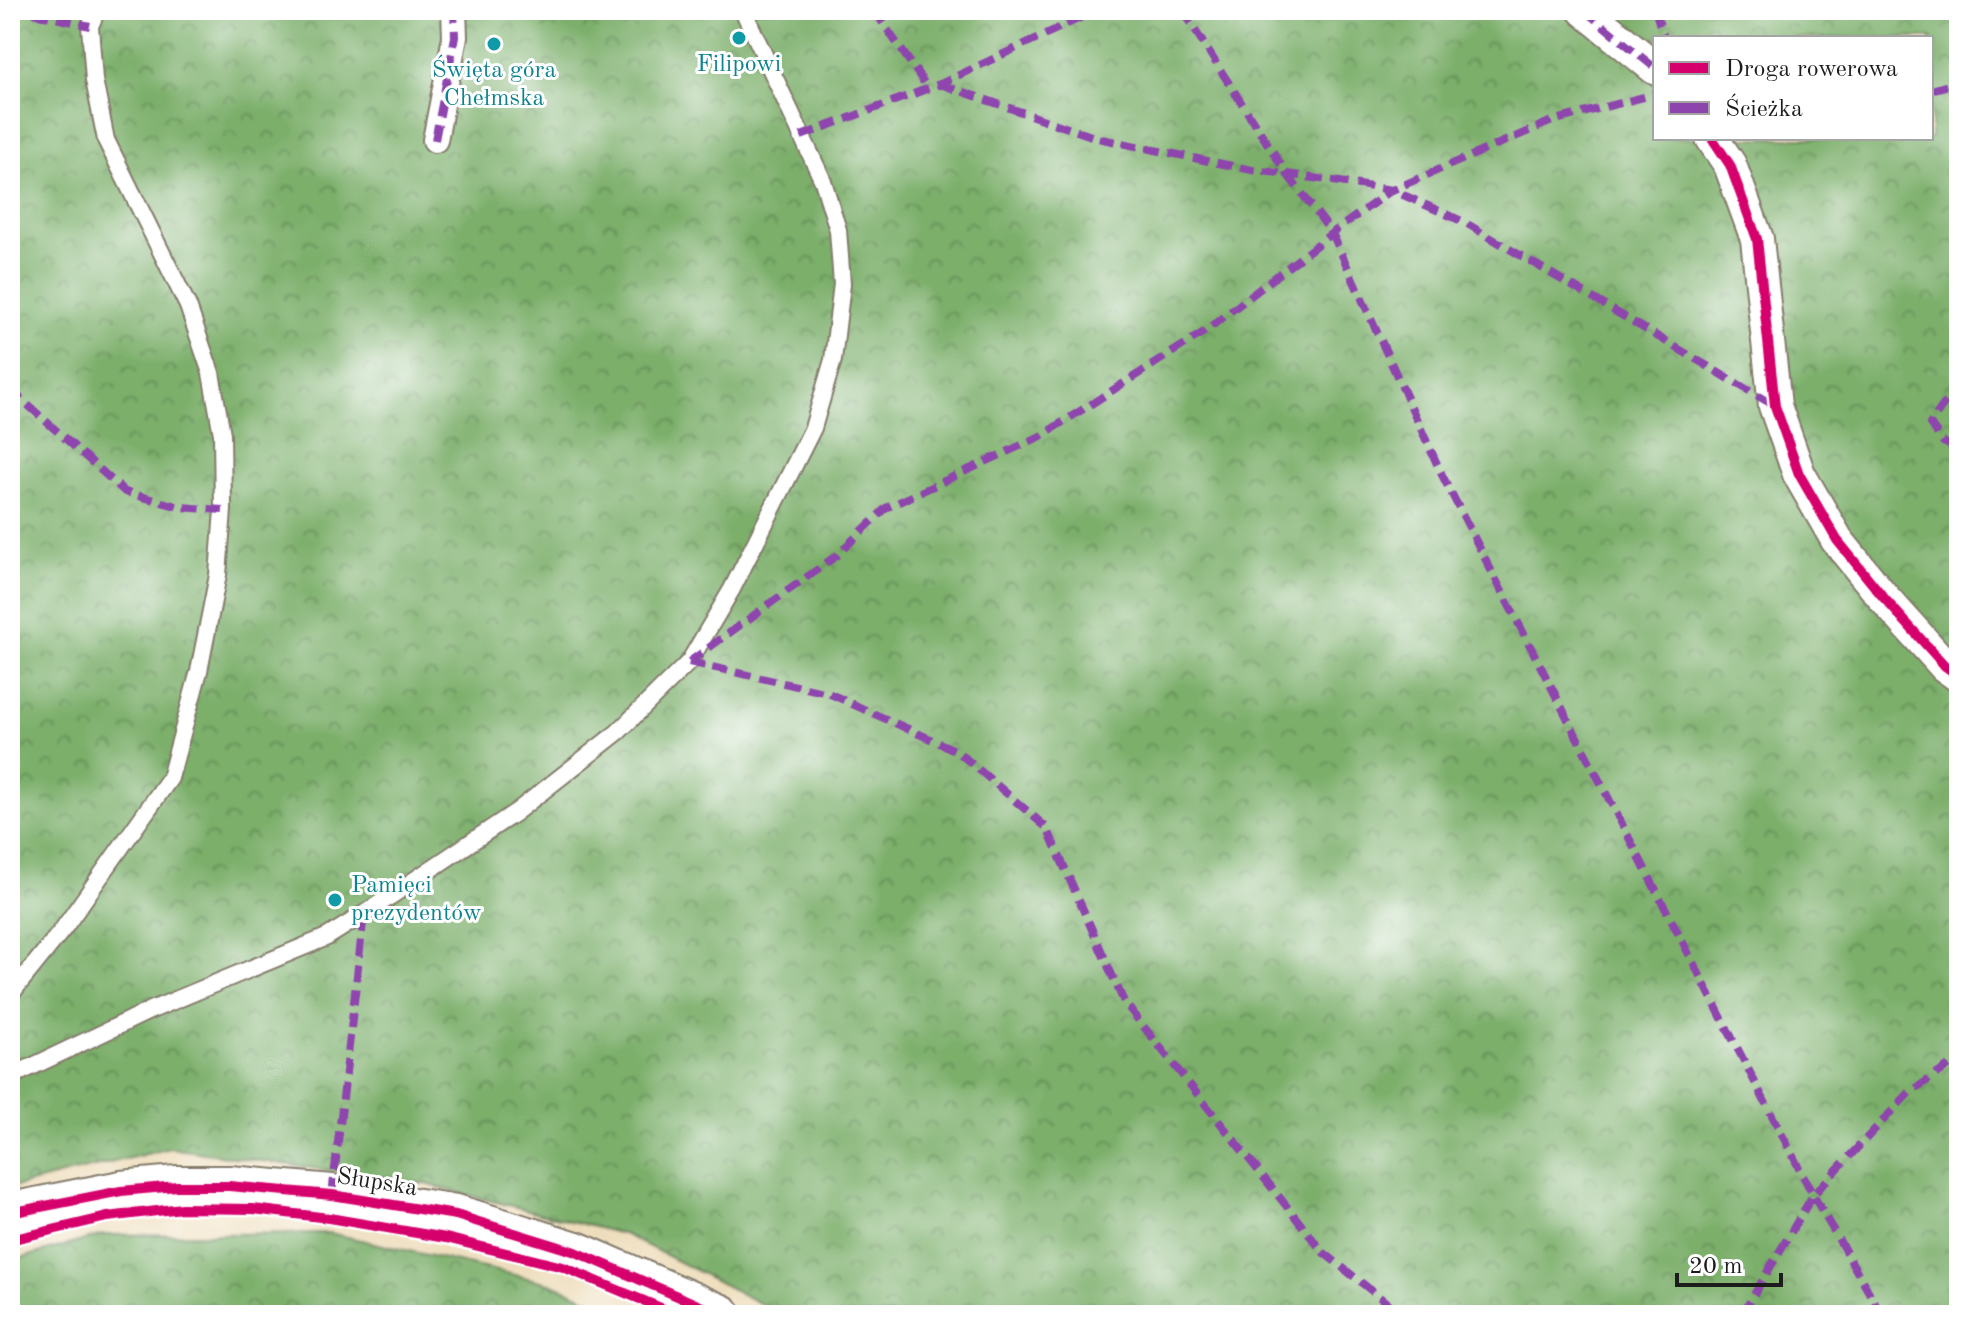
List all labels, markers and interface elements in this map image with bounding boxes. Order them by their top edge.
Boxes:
marker: Filipowi [730,29,748,47]
marker: Święta góra Chełmska [485,35,503,53]
legend [1653,36,1933,140]
place label: Filipowi [697,53,781,77]
place label: Święta góra Chełmska [432,54,556,111]
text: Droga rowerowa [1725,58,1898,82]
text: Ścieżka [1725,93,1803,122]
place label: Pamięci prezydentów [351,874,482,926]
marker: Pamięci prezydentów [326,891,344,909]
street label: Słupska [335,1165,419,1201]
scale bar [1677,1237,1781,1287]
text: 20 m [1689,1255,1743,1279]

